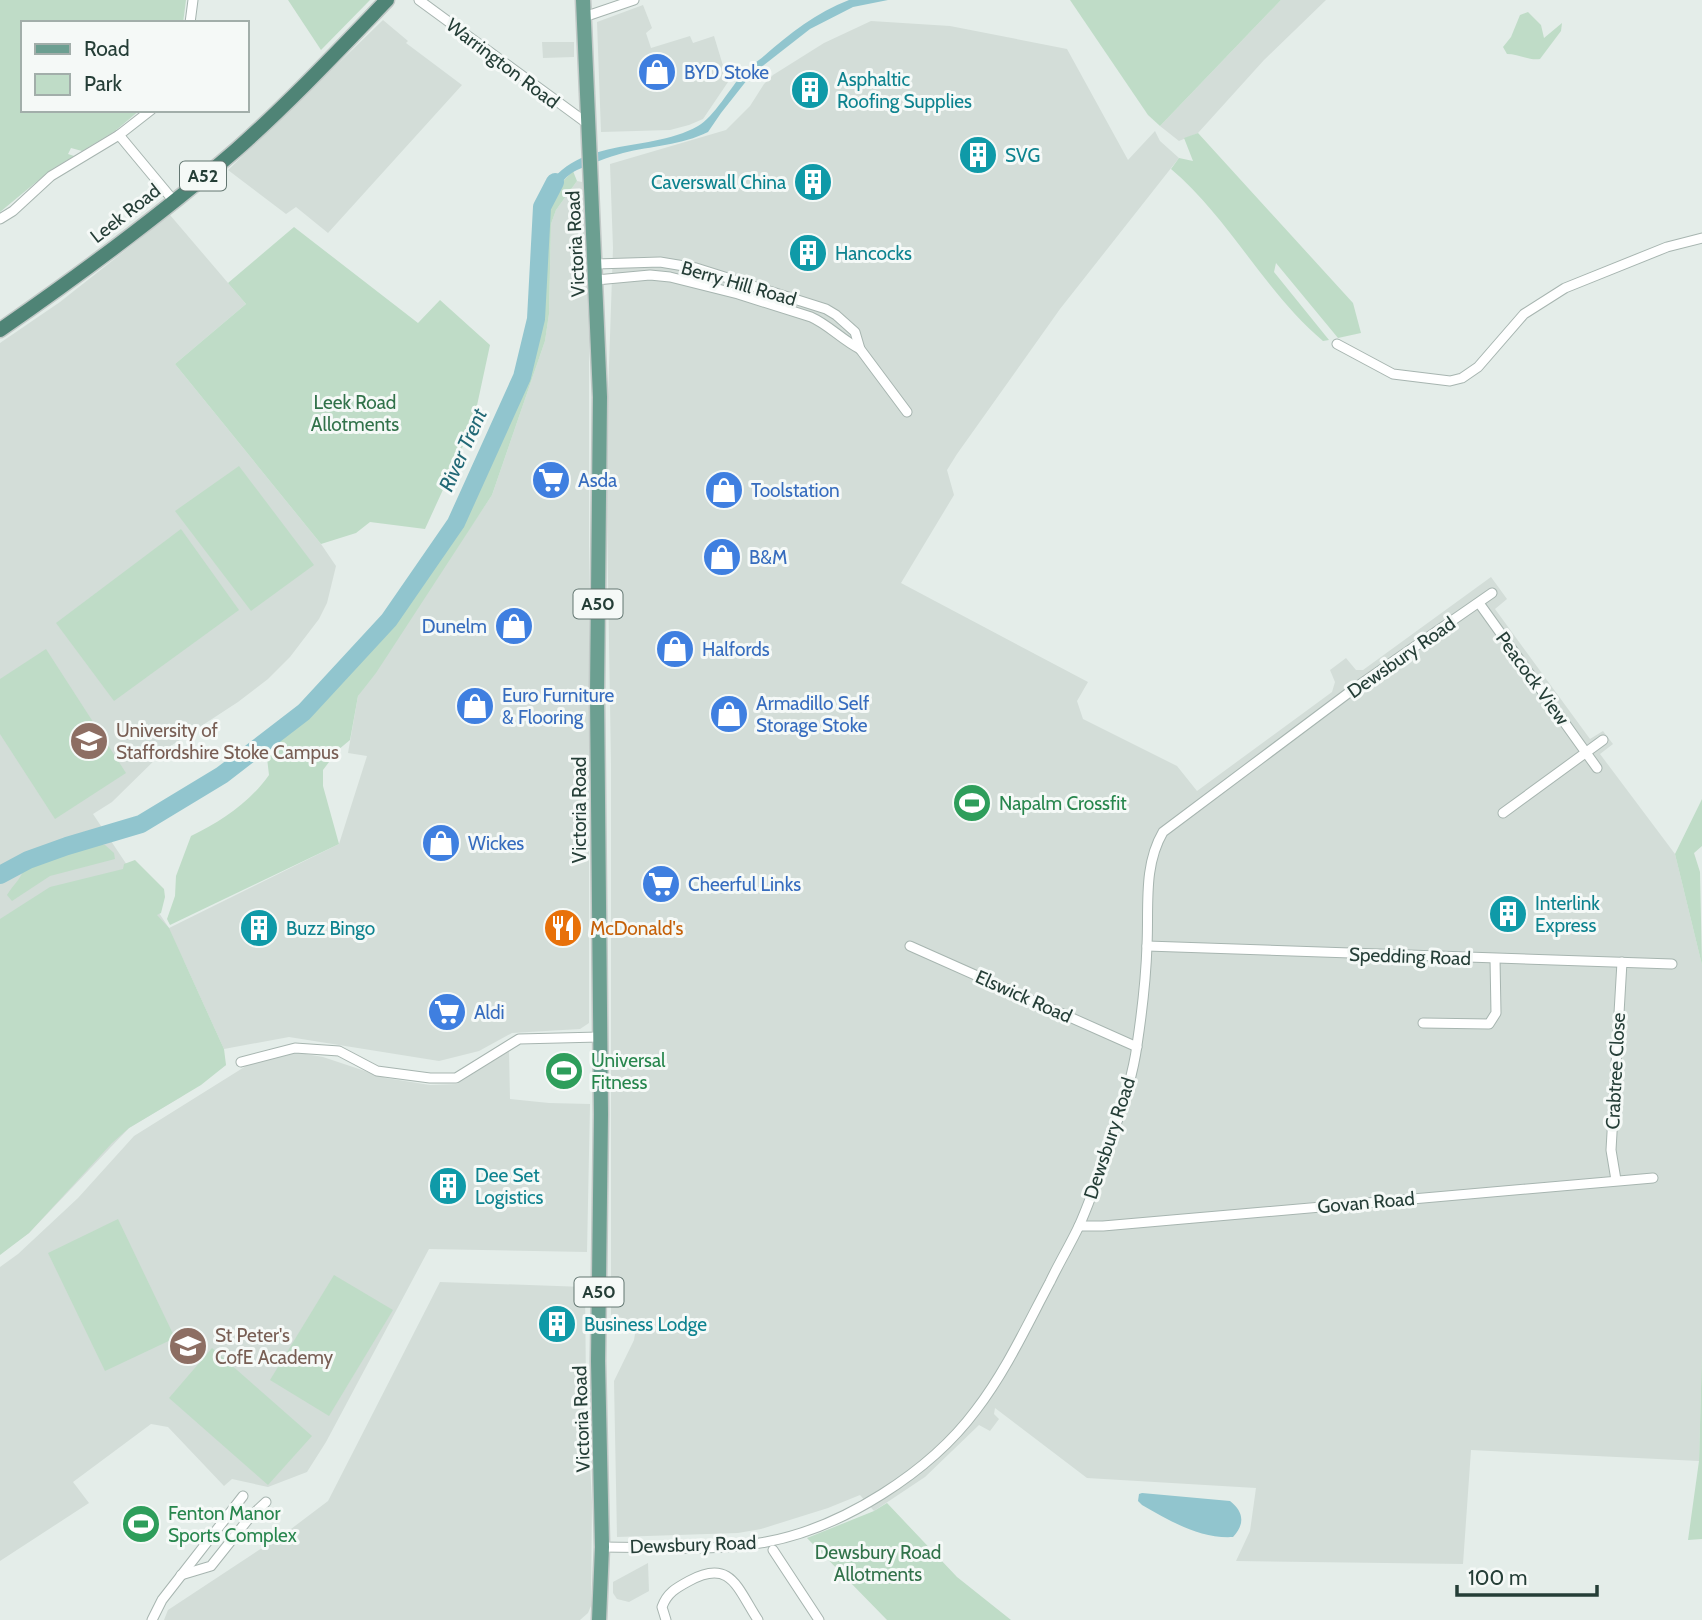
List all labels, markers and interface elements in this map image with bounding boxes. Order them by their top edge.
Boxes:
street label: Warrington Road [442,13,564,113]
legend [21,21,248,112]
text: Road [84,36,130,61]
shop icon: BYD Stoke [636,51,678,93]
place label: BYD Stoke [684,61,769,84]
place label: Asphaltic Roofing Supplies [837,68,972,113]
building icon: Asphaltic Roofing Supplies [789,69,831,111]
text: Park [84,71,122,96]
building icon: SVG [957,134,999,176]
place label: SVG [1005,144,1040,167]
building icon: Caverswall China [792,161,834,203]
road number: A52 [180,162,226,190]
place label: Caverswall China [651,171,786,194]
street label: Leek Road [86,179,165,248]
street label: Victoria Road [561,190,590,298]
building icon: Hancocks [787,232,829,274]
place label: Hancocks [835,242,912,265]
street label: Berry Hill Road [679,256,799,311]
park label: Leek Road Allotments [311,391,399,436]
water label: River Trent [433,404,492,495]
supermarket icon: Asda [530,459,572,501]
place label: Asda [578,469,617,492]
shop icon: Toolstation [703,469,745,511]
place label: Toolstation [751,479,840,502]
shop icon: B&M [701,536,743,578]
place label: B&M [749,546,787,569]
road number: A50 [574,590,622,618]
shop icon: Dunelm [493,605,535,647]
street label: Dewsbury Road [1343,612,1460,703]
place label: Dunelm [422,615,487,638]
street label: Peacock View [1491,627,1574,730]
shop icon: Halfords [654,628,696,670]
place label: Halfords [702,638,770,661]
place label: Euro Furniture & Flooring [502,684,615,729]
shop icon: Euro Furniture & Flooring [454,685,496,727]
place label: Armadillo Self Storage Stoke [756,692,870,737]
shop icon: Armadillo Self Storage Stoke [708,693,750,735]
place label: University of Staffordshire Stoke Campus [116,719,339,764]
school or university icon: University of Staffordshire Stoke Campus [68,720,110,762]
street label: Victoria Road [568,757,591,863]
sports icon: Napalm Crossfit [951,782,993,824]
place label: Napalm Crossfit [999,792,1127,815]
shop icon: Wickes [420,822,462,864]
place label: Wickes [468,832,524,855]
supermarket icon: Cheerful Links [640,863,682,905]
place label: Cheerful Links [688,873,801,896]
place label: Interlink Express [1535,892,1600,937]
building icon: Interlink Express [1487,893,1529,935]
building icon: Buzz Bingo [238,907,280,949]
restaurant icon: McDonald's [542,907,584,949]
place label: Buzz Bingo [286,917,375,940]
place label: McDonald's [590,917,684,940]
street label: Spedding Road [1349,943,1471,970]
street label: Elswick Road [972,965,1076,1028]
supermarket icon: Aldi [426,991,468,1033]
place label: Aldi [474,1001,505,1024]
street label: Crabtree Close [1601,1012,1630,1130]
place label: Universal Fitness [591,1049,666,1094]
sports icon: Universal Fitness [543,1050,585,1092]
street label: Dewsbury Road [1079,1074,1140,1202]
place label: Dee Set Logistics [475,1164,544,1209]
building icon: Dee Set Logistics [427,1165,469,1207]
street label: Govan Road [1317,1187,1416,1218]
road number: A50 [574,1278,624,1307]
building icon: Business Lodge [536,1303,578,1345]
place label: Business Lodge [584,1313,707,1336]
place label: St Peter's CofE Academy [215,1324,334,1369]
school or university icon: St Peter's CofE Academy [167,1325,209,1367]
street label: Victoria Road [568,1365,595,1473]
place label: Fenton Manor Sports Complex [168,1502,297,1547]
sports icon: Fenton Manor Sports Complex [120,1503,162,1545]
street label: Dewsbury Road [629,1531,757,1558]
park label: Dewsbury Road Allotments [815,1541,941,1586]
scale bar [1457,1554,1597,1598]
text: 100 m [1468,1565,1527,1590]

